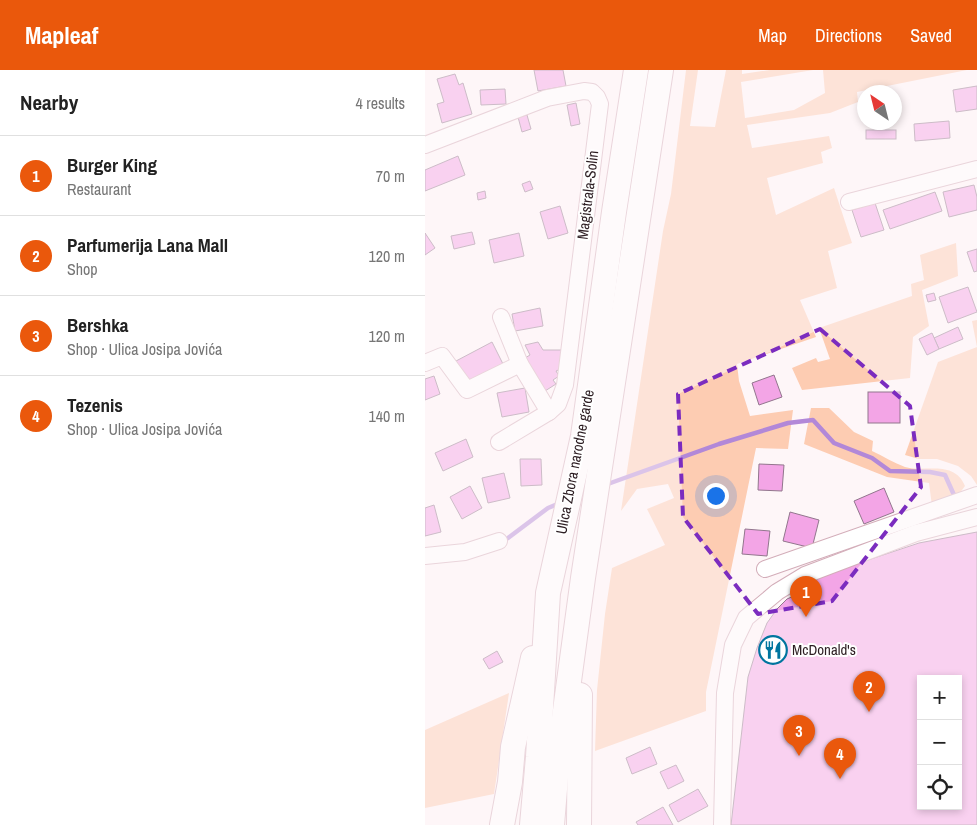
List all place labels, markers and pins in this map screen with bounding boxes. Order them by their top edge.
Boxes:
pin: 1 [790,576,822,617]
restaurant icon: McDonald's [758,635,788,665]
place label: McDonald's [792,639,856,660]
pin: 2 [853,671,885,712]
pin: 3 [783,715,815,756]
pin: 4 [824,738,856,779]

